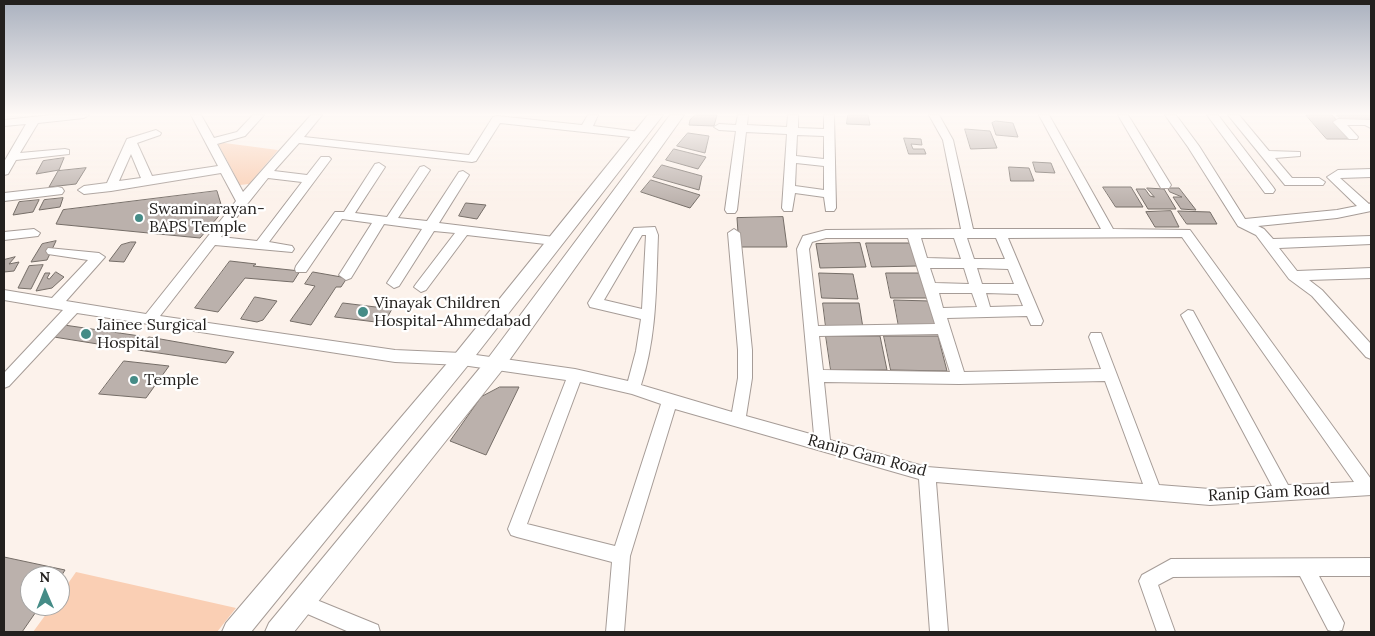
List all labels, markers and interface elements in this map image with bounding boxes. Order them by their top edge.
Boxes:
place label: Swaminarayan- BAPS Temple [149,199,265,237]
marker: Swaminarayan- BAPS Temple [133,212,145,224]
place label: Vinayak Children Hospital-Ahmedabad [374,293,531,331]
marker: Vinayak Children Hospital-Ahmedabad [356,305,370,319]
place label: Jainee Surgical Hospital [97,315,207,353]
marker: Jainee Surgical Hospital [79,327,93,341]
place label: Temple [144,370,199,390]
marker: Temple [128,374,140,386]
street label: Ranip Gam Road [805,431,929,481]
street label: Ranip Gam Road [1207,480,1331,506]
north arrow [20,566,70,616]
text: N [39,568,50,586]

